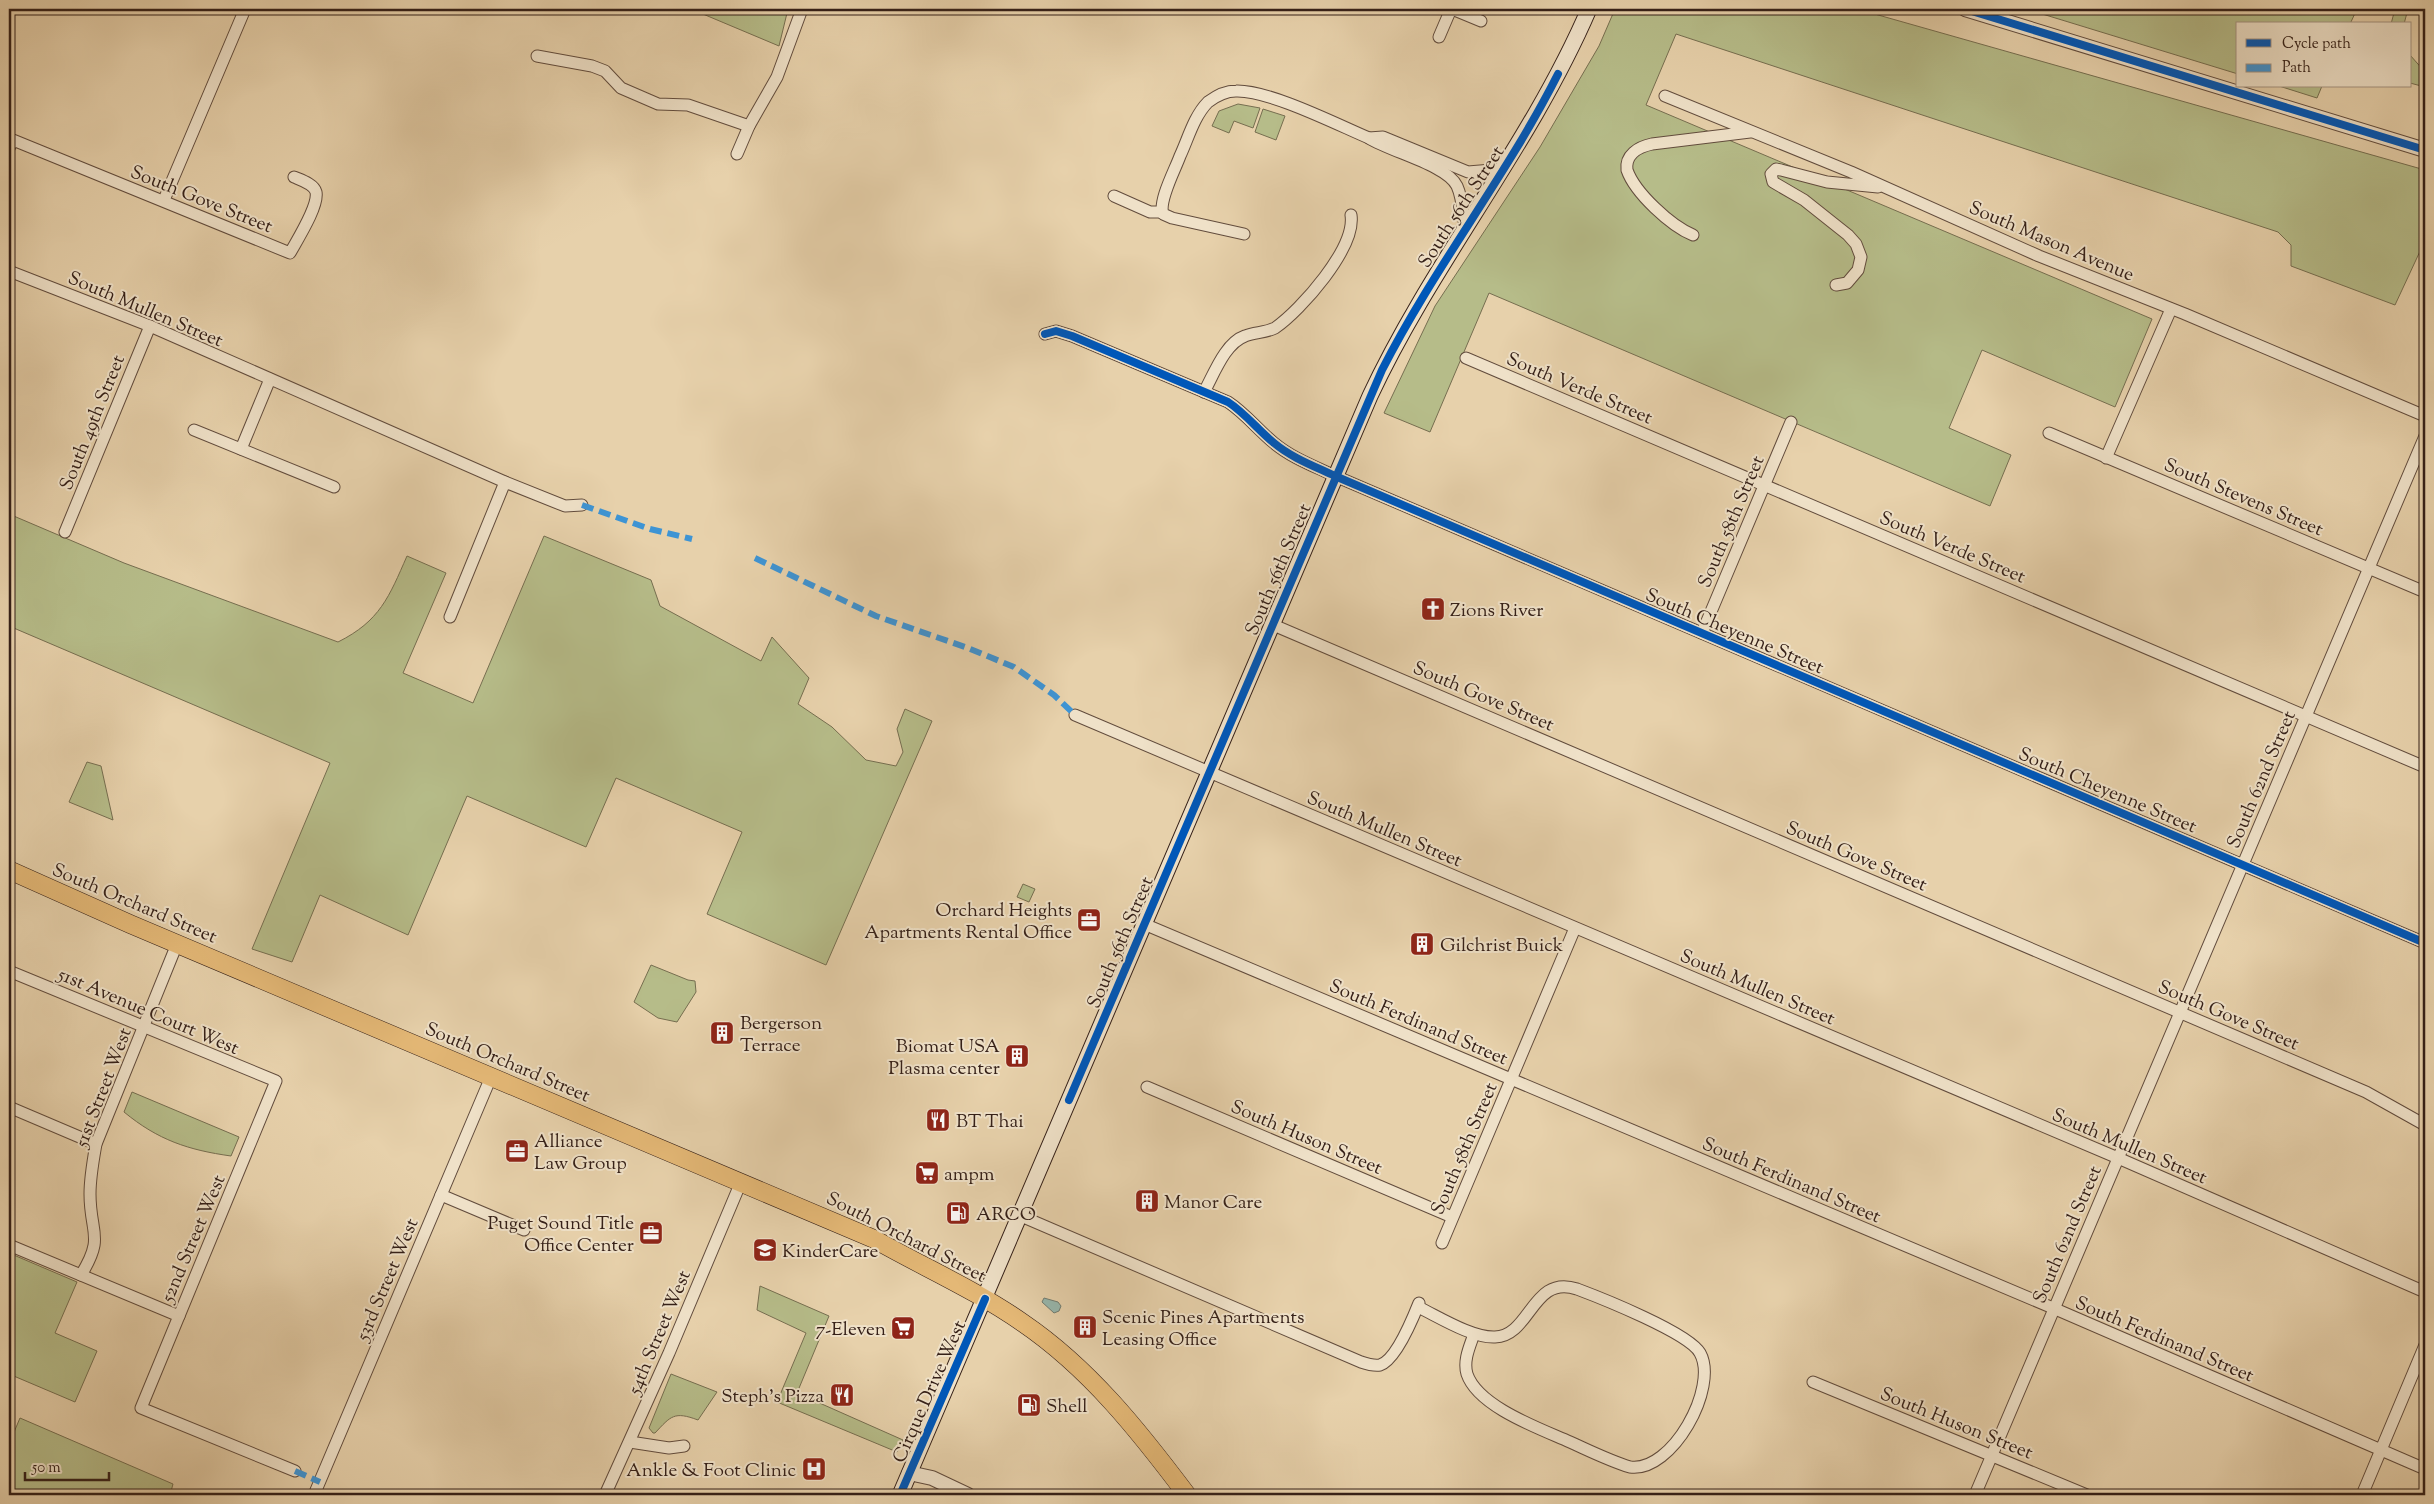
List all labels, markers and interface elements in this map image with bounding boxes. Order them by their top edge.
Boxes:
legend [2236,22,2412,88]
text: Cycle path [2282,34,2351,55]
text: Path [2282,58,2311,79]
street label: South 56th Street [1412,140,1512,274]
street label: South Gove Street [126,160,277,241]
street label: South Mason Avenue [1964,195,2138,289]
street label: South Mullen Street [63,265,227,355]
street label: South Verde Street [1502,346,1657,432]
street label: South 49th Street [54,351,133,495]
street label: South 58th Street [1692,451,1772,592]
street label: South Stevens Street [2159,453,2327,544]
street label: South 56th Street [1239,499,1319,640]
street label: South Verde Street [1875,505,2030,591]
street label: South Cheyenne Street [1641,582,1828,682]
church icon: Zions River [1420,596,1446,622]
place label: Zions River [1450,598,1543,625]
street label: South Gove Street [1408,655,1558,739]
street label: South 62nd Street [2221,706,2304,853]
street label: South Cheyenne Street [2014,741,2201,841]
street label: South Mullen Street [1302,785,1466,875]
street label: South Gove Street [1781,815,1931,899]
street label: South Orchard Street [47,857,221,951]
street label: South 56th Street [1081,872,1161,1013]
place label: Orchard Heights Apartments Rental Office [864,898,1072,947]
office icon: Orchard Heights Apartments Rental Office [1076,907,1102,933]
building icon: Gilchrist Buick [1409,931,1435,957]
place label: Gilchrist Buick [1440,933,1564,960]
street label: South Mullen Street [1675,943,1839,1033]
street label: 51st Avenue Court West [52,962,243,1063]
street label: South Ferdinand Street [1325,973,1512,1073]
street label: South Gove Street [2153,974,2303,1058]
place label: Bergerson Terrace [740,1011,822,1060]
street label: South Orchard Street [420,1016,594,1110]
building icon: Bergerson Terrace [709,1020,735,1046]
street label: 51st Street West [69,1024,140,1153]
place label: Biomat USA Plasma center [888,1034,1001,1083]
building icon: Biomat USA Plasma center [1004,1043,1030,1069]
street label: South 58th Street [1425,1078,1505,1219]
street label: South Huson Street [1226,1094,1387,1183]
street label: South Mullen Street [2047,1102,2211,1192]
restaurant icon: BT Thai [925,1107,951,1133]
place label: BT Thai [956,1109,1024,1136]
place label: Alliance Law Group [534,1129,627,1178]
street label: South Ferdinand Street [1698,1131,1885,1231]
office icon: Alliance Law Group [504,1138,530,1164]
supermarket icon: ampm [914,1160,940,1186]
street label: South 62nd Street [2027,1161,2110,1308]
place label: ampm [944,1162,995,1189]
street label: 52nd Street West [155,1170,234,1308]
street label: South Orchard Street [821,1186,991,1291]
building icon: Manor Care [1134,1188,1160,1214]
place label: Manor Care [1164,1190,1262,1217]
fuel station icon: ARCO [945,1200,971,1226]
place label: ARCO [976,1202,1036,1229]
place label: Puget Sound Title Office Center [487,1211,634,1260]
street label: 53rd Street West [350,1214,427,1347]
office icon: Puget Sound Title Office Center [638,1220,664,1246]
school or university icon: KinderCare [752,1237,778,1263]
place label: KinderCare [782,1239,878,1266]
street label: 54th Street West [622,1266,699,1400]
street label: South Ferdinand Street [2071,1290,2258,1390]
place label: Scenic Pines Apartments Leasing Office [1102,1305,1304,1354]
building icon: Scenic Pines Apartments Leasing Office [1072,1314,1098,1340]
supermarket icon: 7-Eleven [890,1315,916,1341]
street label: Cirque Drive West [887,1316,974,1468]
place label: 7-Eleven [816,1317,886,1344]
street label: South Huson Street [1876,1381,2037,1467]
restaurant icon: Steph's Pizza [829,1382,855,1408]
place label: Steph's Pizza [721,1384,824,1411]
fuel station icon: Shell [1016,1392,1042,1418]
place label: Shell [1046,1394,1088,1421]
scale bar [25,1449,109,1481]
hospital icon: Ankle & Foot Clinic [801,1456,827,1482]
text: 50 m [31,1458,61,1479]
place label: Ankle & Foot Clinic [626,1458,796,1485]

